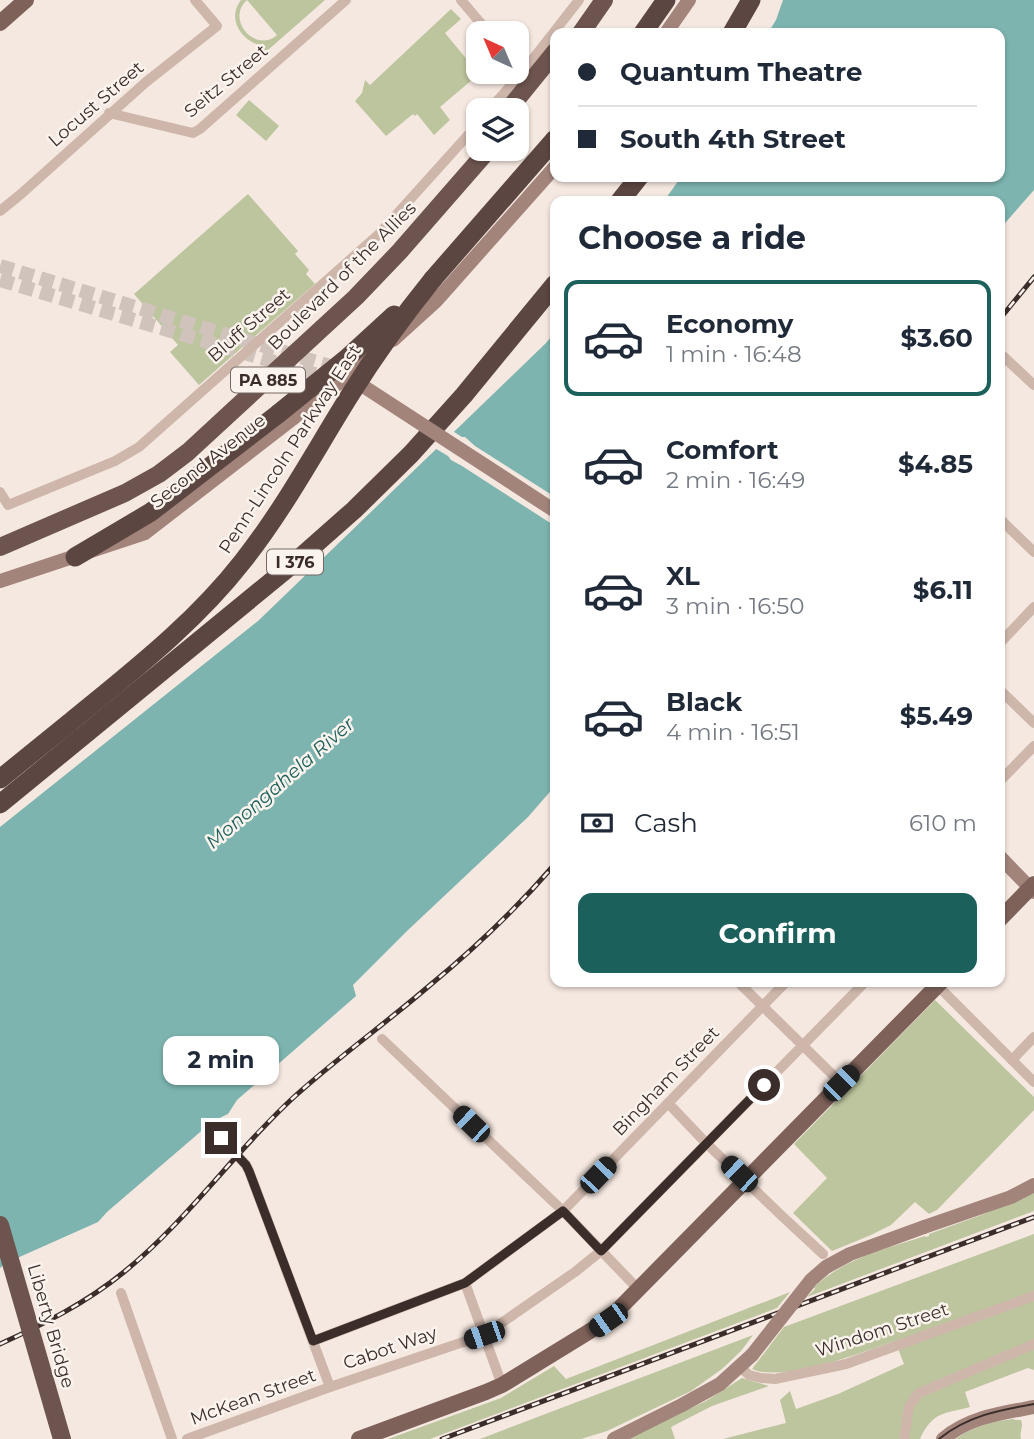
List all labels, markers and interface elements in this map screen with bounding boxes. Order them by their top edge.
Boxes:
north arrow [466,21,528,84]
map controls [466,21,529,161]
street label: Seitz Street [180,40,272,122]
text: Quantum Theatre [620,56,863,88]
street label: Locust Street [44,57,148,151]
button: layers [466,98,529,161]
text: South 4th Street [620,123,846,155]
street label: Boulevard of the Allies [263,197,421,355]
text: Choose a ride [578,218,806,257]
street label: Bluff Street [203,283,295,367]
icon: car [582,307,645,370]
text: Economy [666,308,793,340]
text: $3.60 [900,322,973,354]
street label: Penn-Lincoln Parkway East [214,340,366,558]
text: 1 min · 16:48 [666,340,802,368]
road number: PA 885 [231,368,305,392]
street label: Second Avenue [146,409,270,513]
icon: car [582,433,645,496]
text: Comfort [666,434,778,466]
text: $4.85 [898,448,973,480]
text: 2 min · 16:49 [666,466,805,494]
road number: I 376 [267,550,323,575]
icon: car [582,559,645,622]
text: XL [666,560,700,592]
text: $6.11 [913,574,973,606]
text: 3 min · 16:50 [666,592,804,620]
icon: car [582,685,645,748]
text: Black [666,686,742,718]
text: $5.49 [900,700,973,732]
water label: Monongahela River [201,712,359,854]
text: 4 min · 16:51 [666,718,800,746]
icon: cash [578,804,616,842]
text: Cash [634,807,698,839]
text: 610 m [909,809,977,837]
button: Confirm [578,893,977,973]
street label: Bingham Street [608,1022,724,1140]
callout: 2 min [163,1036,279,1086]
text: 2 min [187,1046,255,1074]
car [819,1061,864,1105]
route start [748,1069,780,1101]
car [449,1102,494,1146]
route end [205,1122,237,1154]
car [717,1152,762,1196]
car [576,1153,621,1197]
street label: Liberty Bridge [23,1261,79,1391]
street label: Windom Street [813,1298,951,1362]
car [585,1299,632,1341]
car [461,1318,508,1352]
street label: Cabot Way [340,1322,440,1374]
street label: McKean Street [187,1364,319,1430]

